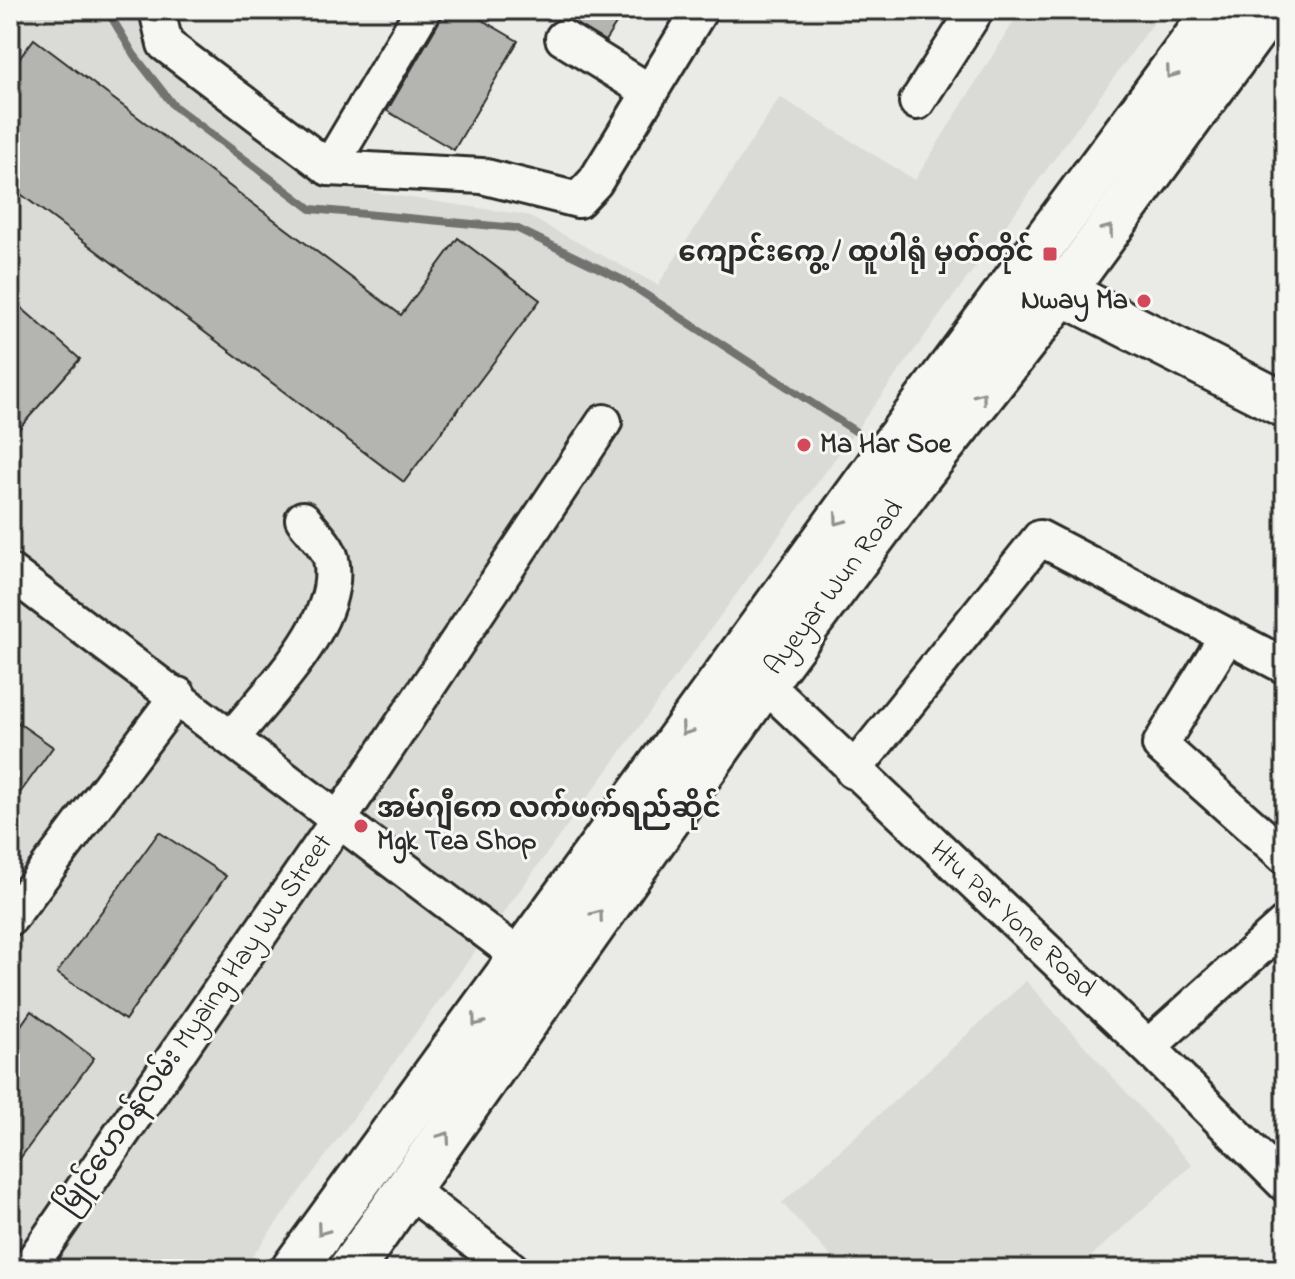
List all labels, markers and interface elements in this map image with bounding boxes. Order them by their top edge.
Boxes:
one-way arrow [1166,64,1180,79]
one-way arrow [1099,224,1113,239]
place label: ကျောင်းကွေ့ / ထူပါရုံ မှတ်တိုင် [678,232,1034,275]
marker: ကျောင်းကွေ့ / ထူပါရုံ မှတ်တိုင် [1041,245,1059,263]
place label: Nway Ma [1021,281,1128,322]
marker: Nway Ma [1135,292,1153,310]
one-way arrow [971,391,985,406]
place label: Ma Har Soe [820,425,953,466]
marker: Ma Har Soe [795,436,813,454]
street label: Ayeyar Wun Road [755,491,915,685]
one-way arrow [834,511,849,526]
one-way arrow [681,722,696,736]
place label: အမ်ဂျီကေ လက်ဖက်ရည်ဆိုင် Mgk Tea Shop [377,788,721,864]
marker: အမ်ဂျီကေ လက်ဖက်ရည်ဆိုင် Mgk Tea Shop [352,817,370,835]
street label: မြိုင်ဟေဝန်လမ်း Myaing Hay Wu Street [47,826,344,1224]
street label: Htu Par Yone Road [919,832,1105,1008]
one-way arrow [589,910,603,924]
one-way arrow [472,1013,486,1027]
one-way arrow [435,1132,450,1146]
one-way arrow [318,1222,332,1236]

